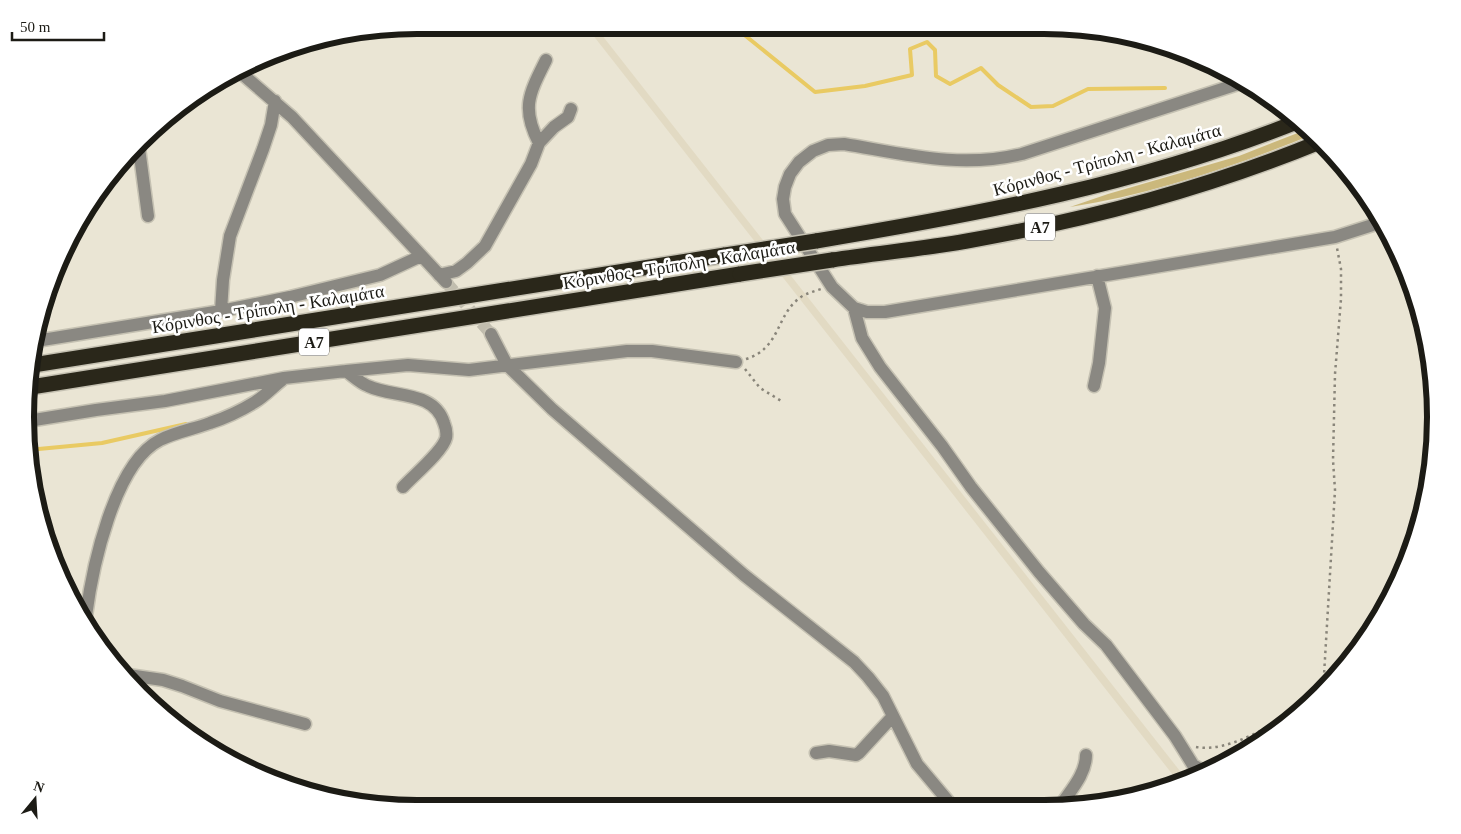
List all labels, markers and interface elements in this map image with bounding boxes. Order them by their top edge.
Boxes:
scale bar [12,10,105,42]
text: 50 m [20,19,51,35]
street label: Κόρινθος - Τρίπολη - Καλαμάτα [991,120,1224,200]
road number: Α7 [1025,213,1055,240]
street label: Κόρινθος - Τρίπολη - Καλαμάτα [561,237,797,293]
street label: Κόρινθος - Τρίπολη - Καλαμάτα [150,281,386,337]
road number: Α7 [299,328,329,356]
north arrow [10,774,60,824]
text: N [32,778,46,796]

